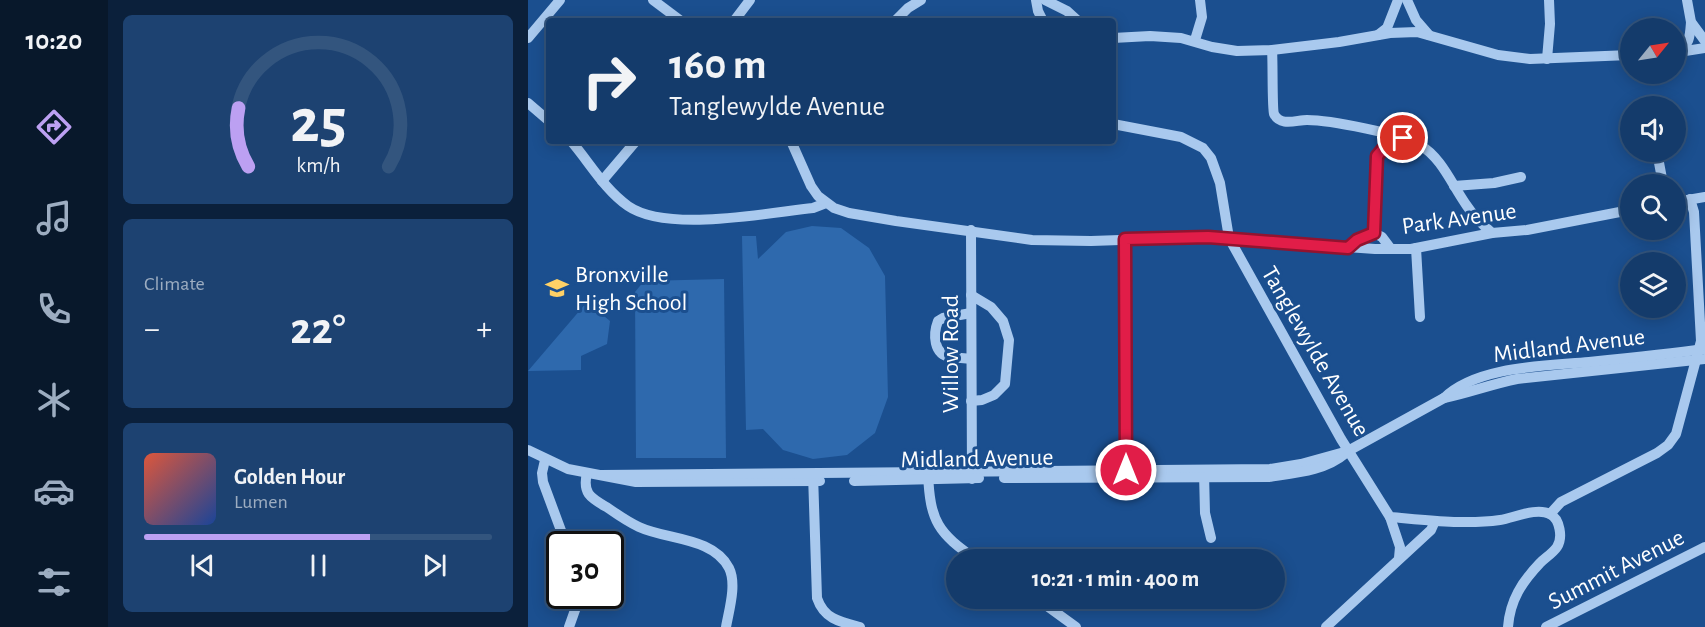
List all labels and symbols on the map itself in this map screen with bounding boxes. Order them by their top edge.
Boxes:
north arrow [1620,18,1686,84]
pin [1377,112,1428,163]
street label: Park Avenue [1400,199,1518,239]
street label: Tanglewylde Avenue [1257,262,1373,441]
place label: Bronxville High School [575,263,687,315]
school or university icon: Bronxville High School [544,275,570,301]
street label: Willow Road [939,295,963,413]
street label: Midland Avenue [1492,325,1646,367]
position arrow [1094,438,1158,502]
street label: Midland Avenue [900,446,1054,472]
street label: Summit Avenue [1545,525,1688,614]
speed limit sign: 30 [546,531,624,609]

